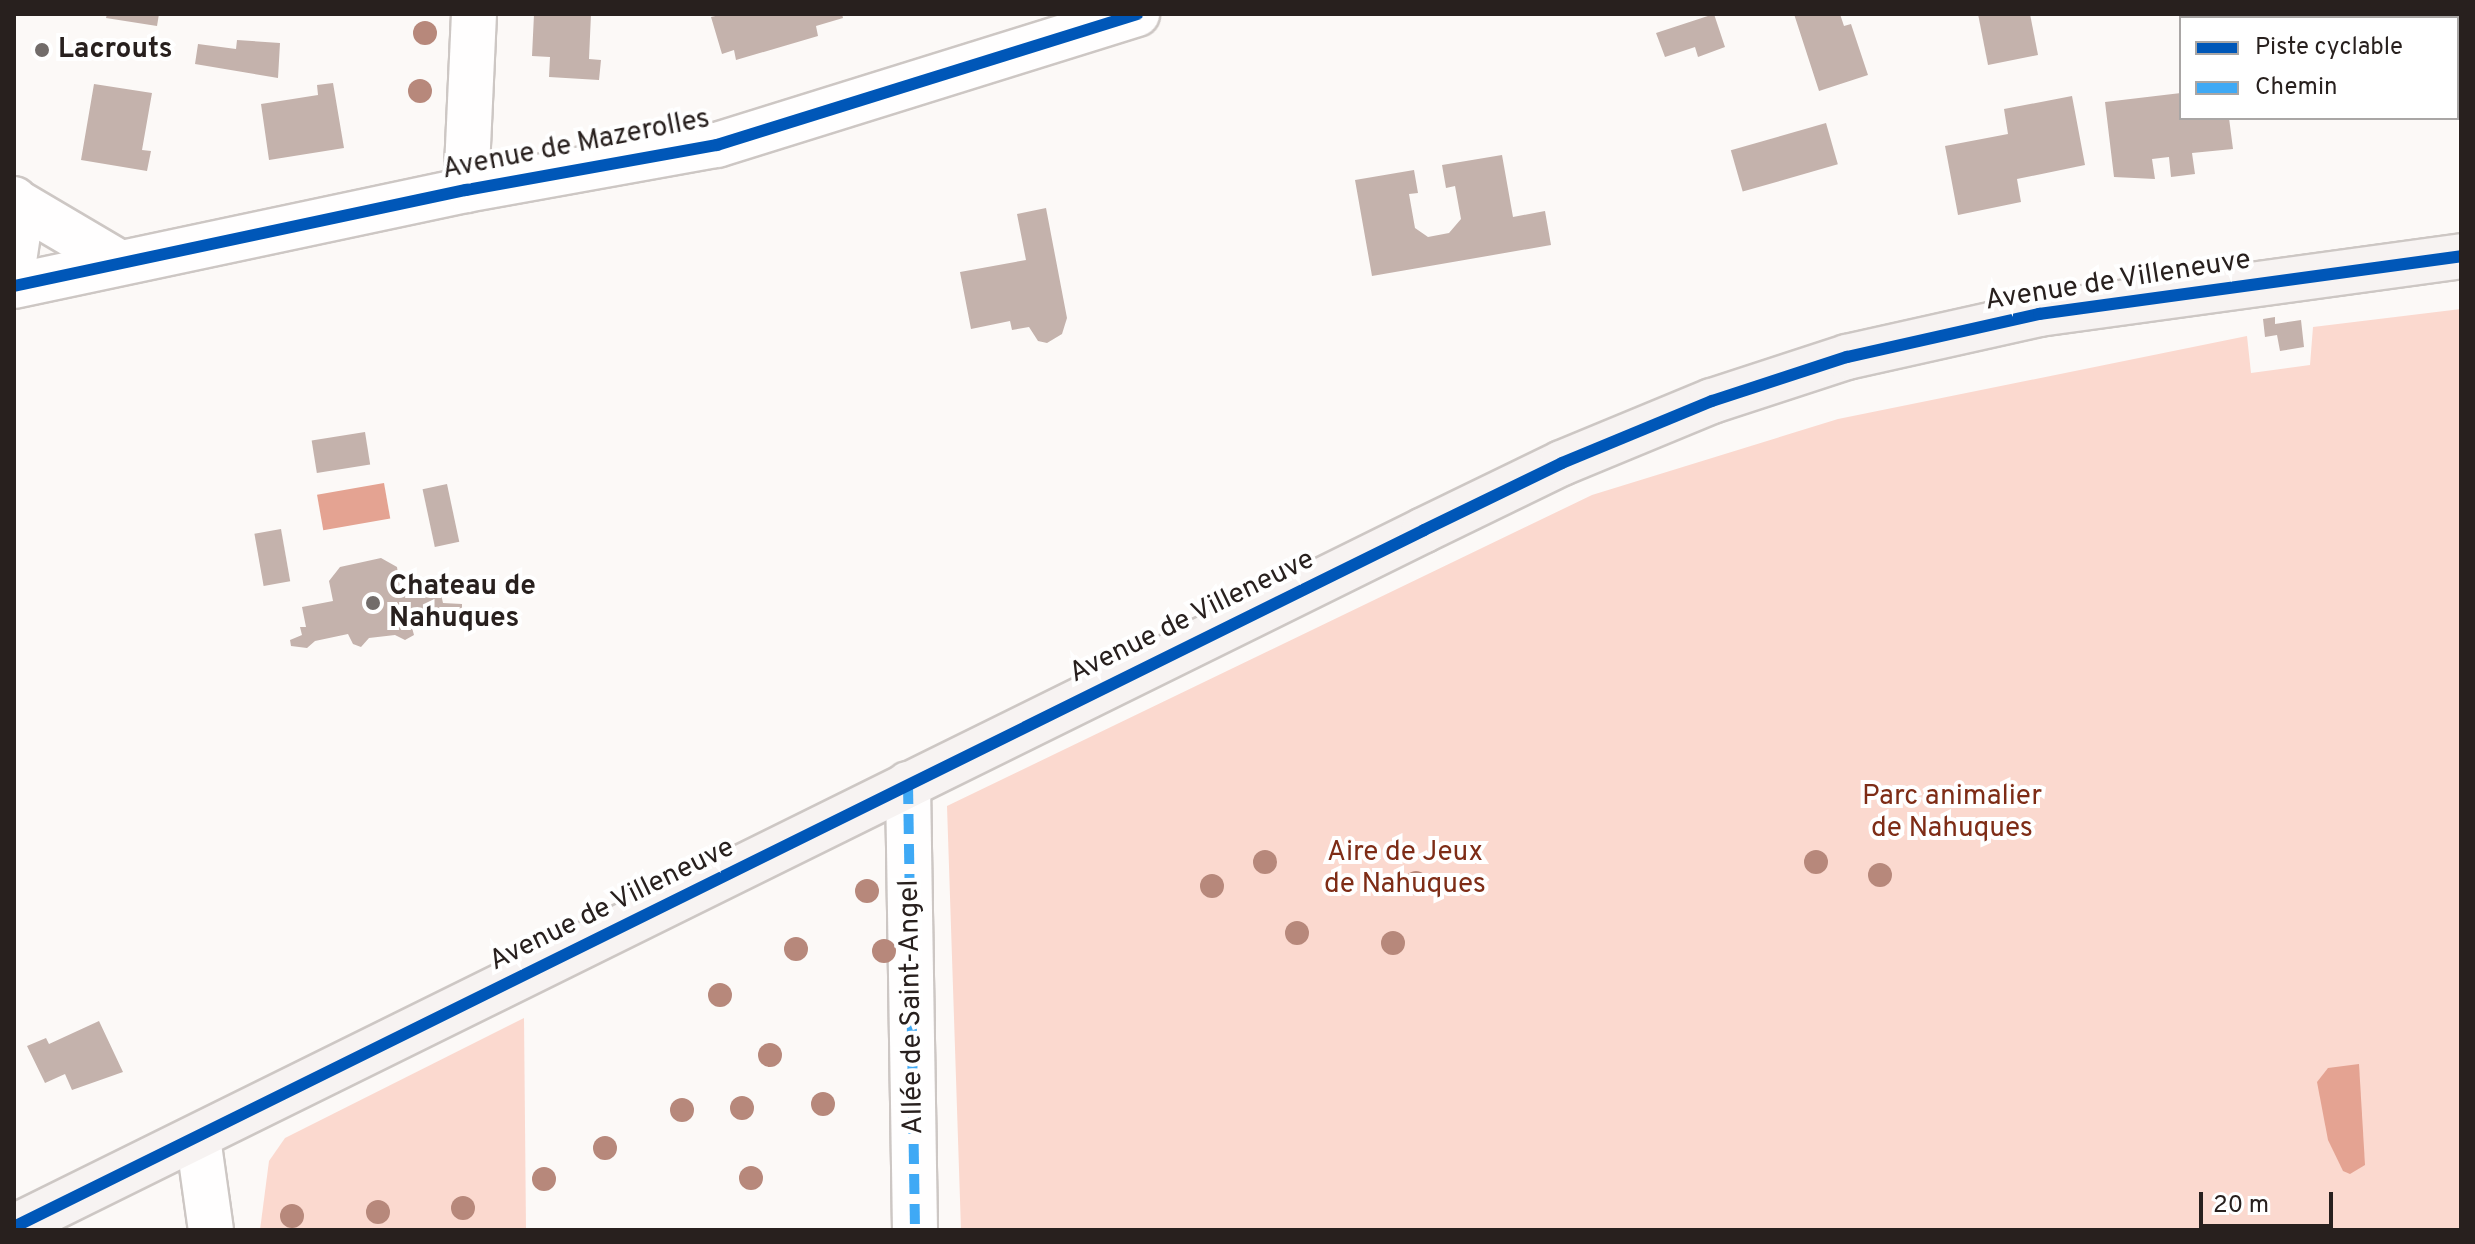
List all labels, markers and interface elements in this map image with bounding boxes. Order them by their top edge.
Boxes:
legend [2179,16,2459,120]
place label: Lacrouts [58,33,173,67]
text: Piste cyclable [2255,33,2403,63]
marker: Lacrouts [33,41,51,59]
text: Chemin [2255,73,2338,103]
street label: Avenue de Mazerolles [440,103,712,187]
street label: Avenue de Villeneuve [1982,243,2254,319]
street label: Avenue de Villeneuve [1064,543,1320,691]
place label: Chateau de Nahuques [389,570,536,636]
marker: Chateau de Nahuques [364,594,382,612]
park label: Parc animalier de Nahuques [1862,780,2042,846]
street label: Avenue de Villeneuve [484,831,740,979]
park label: Aire de Jeux de Nahuques [1324,836,1486,902]
street label: Allée de Saint-Angel [893,879,931,1135]
scale bar [2203,1176,2337,1226]
text: 20 m [2213,1191,2269,1221]

